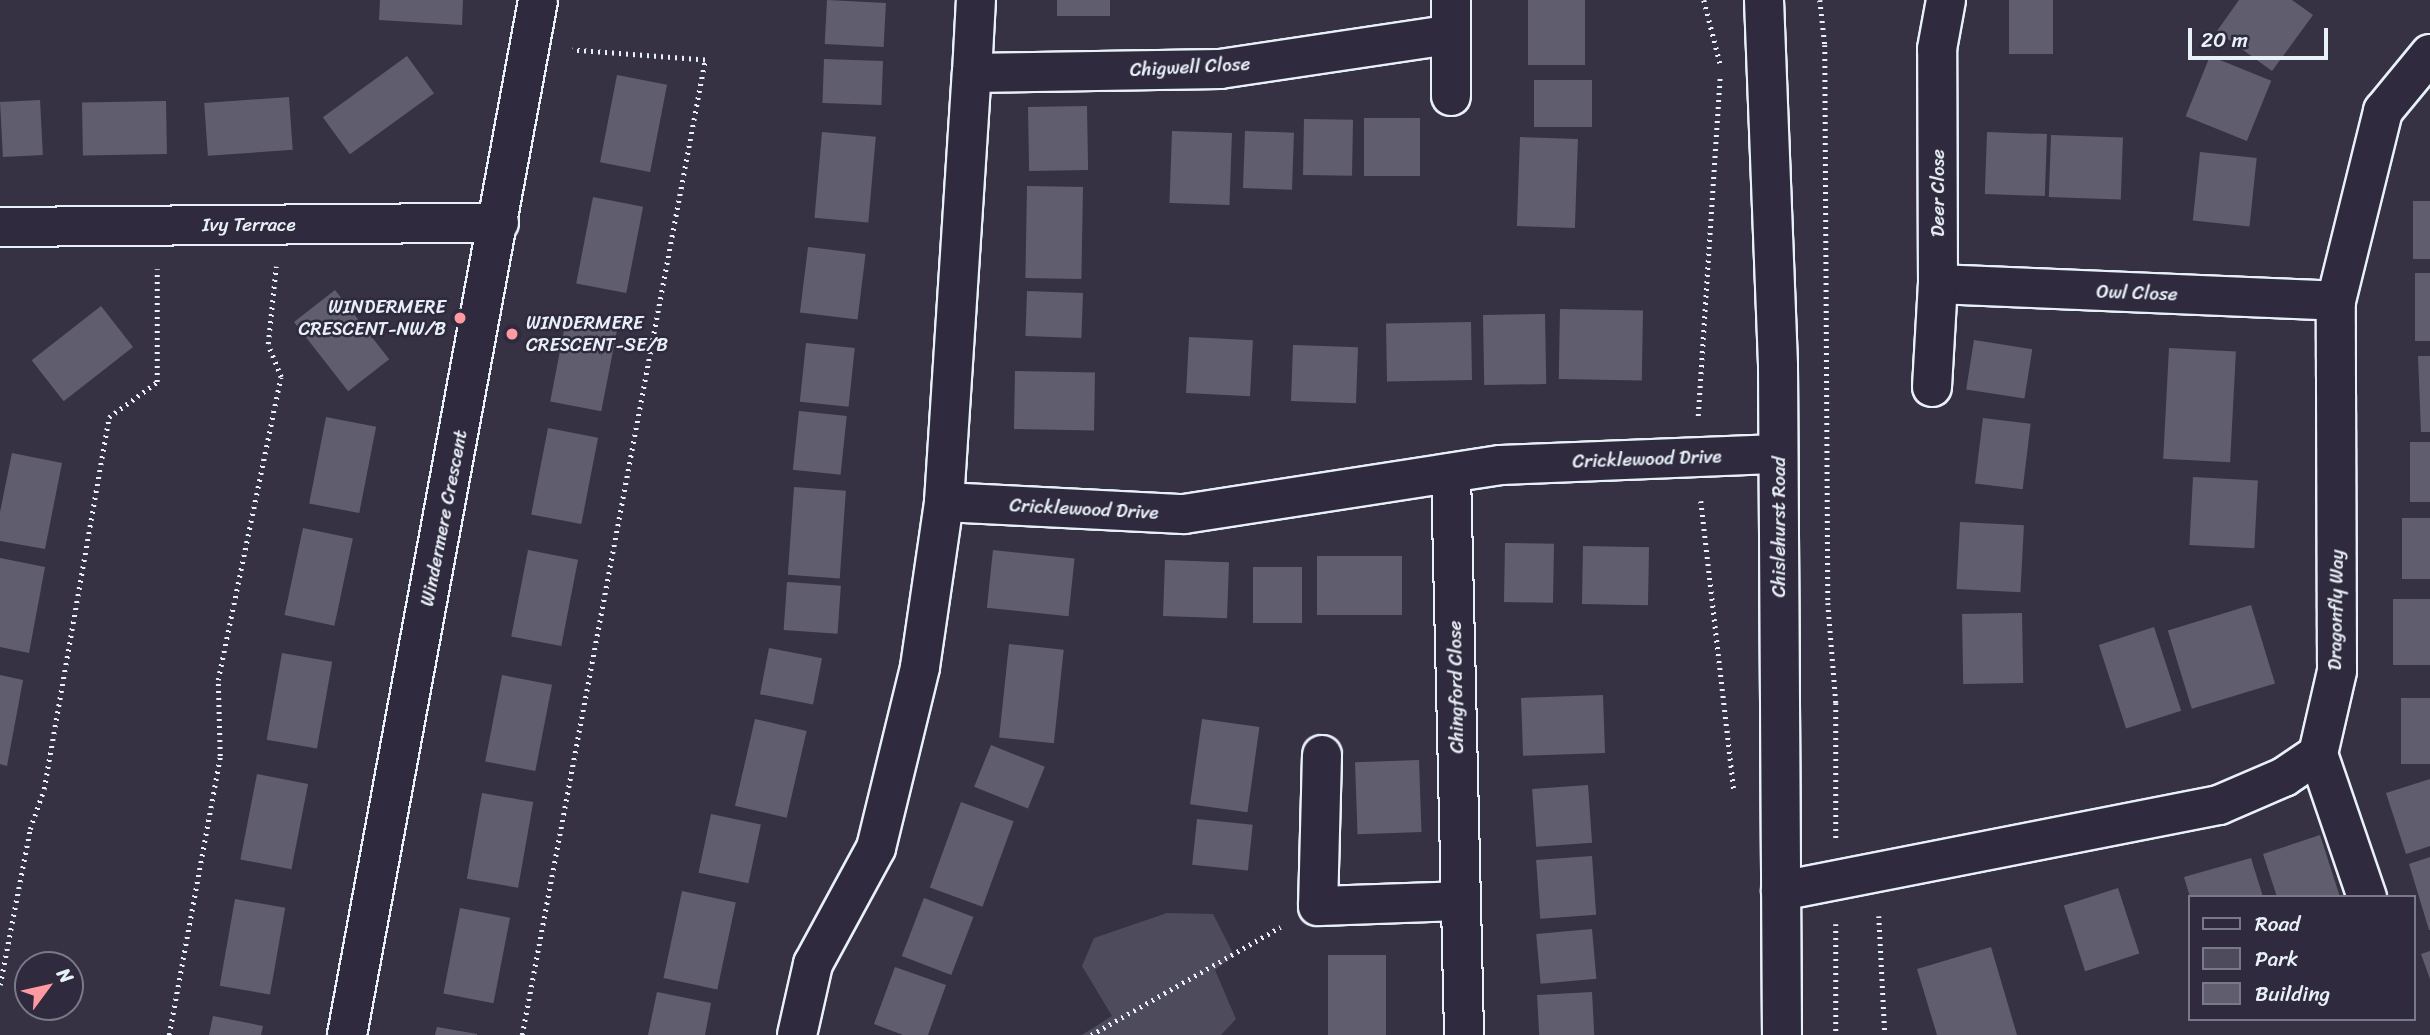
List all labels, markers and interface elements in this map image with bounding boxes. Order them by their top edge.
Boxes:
scale bar [2192,14,2332,58]
text: 20 m [2201,21,2248,59]
street label: Chigwell Close [1129,52,1251,82]
street label: Deer Close [1927,148,1949,238]
street label: Ivy Terrace [202,214,296,236]
street label: Owl Close [2096,280,2178,306]
place label: WINDERMERE CRESCENT-NW/B [298,296,446,340]
marker: WINDERMERE CRESCENT-NW/B [452,310,468,326]
place label: WINDERMERE CRESCENT-SE/B [526,312,668,356]
marker: WINDERMERE CRESCENT-SE/B [504,326,520,342]
street label: Windermere Crescent [416,428,472,608]
street label: Cricklewood Drive [1572,445,1722,473]
street label: Chislehurst Road [1768,457,1790,597]
street label: Cricklewood Drive [1009,494,1159,524]
street label: Dragonfly Way [2324,549,2348,671]
street label: Chingford Close [1443,620,1469,754]
legend [2188,895,2416,1021]
text: Road [2255,905,2300,943]
text: Park [2255,940,2298,978]
north arrow [14,951,84,1021]
text: N [48,961,83,990]
text: Building [2255,975,2330,1013]

